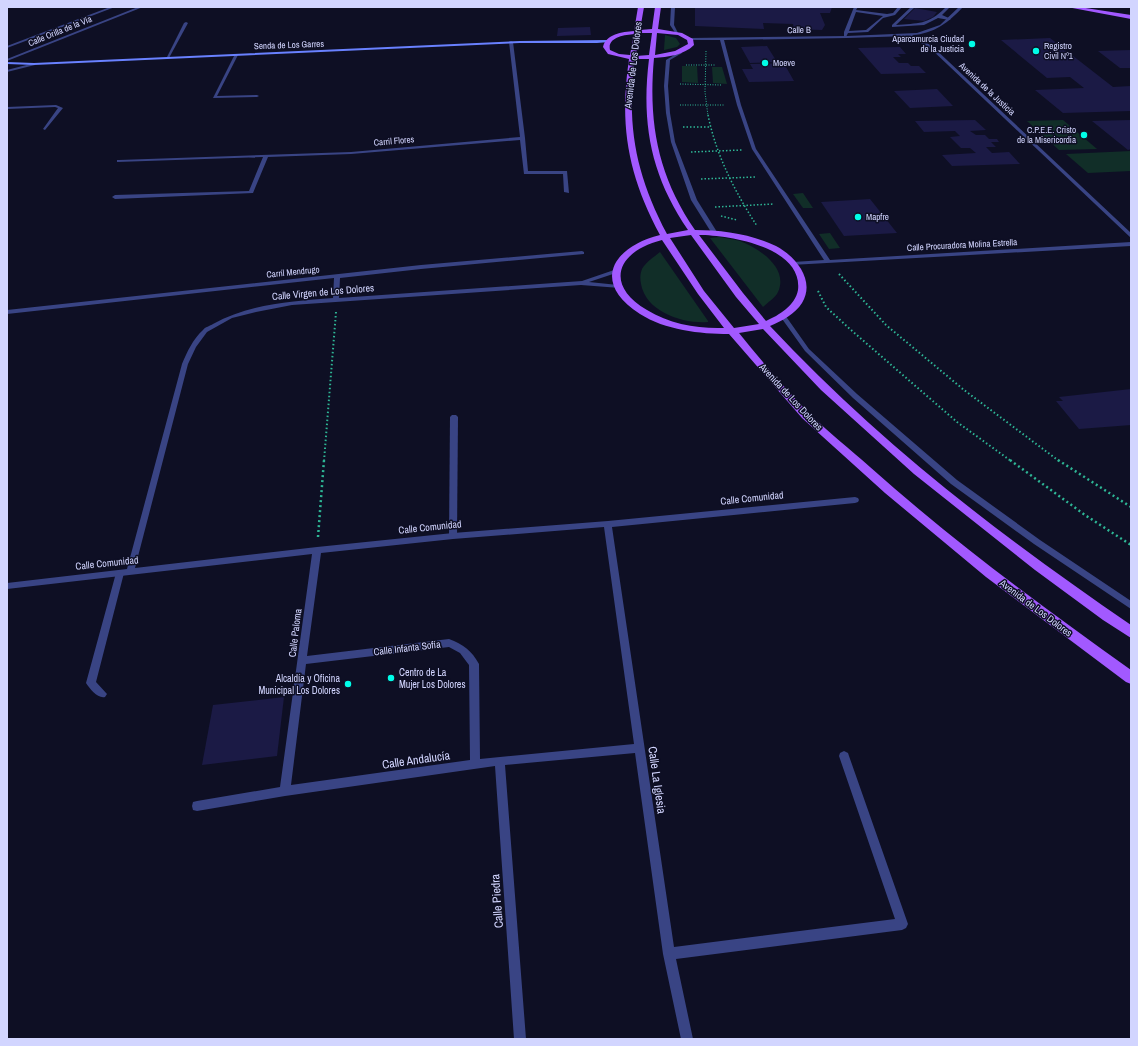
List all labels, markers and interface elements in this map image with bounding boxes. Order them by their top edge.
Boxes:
street label: Calle Orilla de la Vía [26,13,94,49]
street label: Avenida de Los Dolores [621,21,645,110]
street label: Calle B [787,24,811,36]
place label: Aparcamurcia Ciudad de la Justicia [891,33,964,55]
street label: Senda de Los Garres [254,38,325,52]
marker: Aparcamurcia Ciudad de la Justicia [967,39,977,49]
place label: Registro Civil Nº1 [1044,40,1073,62]
marker: Registro Civil Nº1 [1031,46,1041,56]
place label: Moeve [773,57,795,69]
marker: Moeve [760,58,770,68]
street label: Avenida de la Justicia [956,59,1018,118]
place label: C.P.E.E. Cristo de la Misericordia [1017,124,1076,146]
marker: C.P.E.E. Cristo de la Misericordia [1079,130,1089,140]
street label: Carril Flores [373,133,415,149]
place label: Mapfre [866,211,889,223]
marker: Mapfre [853,212,863,222]
street label: Calle Procuradora Molina Estrella [907,236,1017,254]
street label: Carril Mendrugo [266,263,320,281]
street label: Calle Virgen de Los Dolores [271,281,375,303]
street label: Avenida de Los Dolores [756,360,826,433]
street label: Calle Comunidad [720,488,784,508]
street label: Calle Comunidad [398,517,462,537]
street label: Calle Comunidad [75,553,139,573]
street label: Avenida de Los Dolores [996,576,1075,639]
street label: Calle Paloma [286,608,304,658]
street label: Calle Infanta Sofía [373,637,442,659]
place label: Centro de La Mujer Los Dolores [399,666,466,691]
place label: Alcaldía y Oficina Municipal Los Dolores [258,672,340,697]
marker: Centro de La Mujer Los Dolores [386,673,396,683]
marker: Alcaldía y Oficina Municipal Los Dolores [343,679,353,689]
street label: Calle La Iglesia [644,745,670,815]
street label: Calle Andalucía [381,747,451,773]
street label: Calle Piedra [487,873,507,929]

